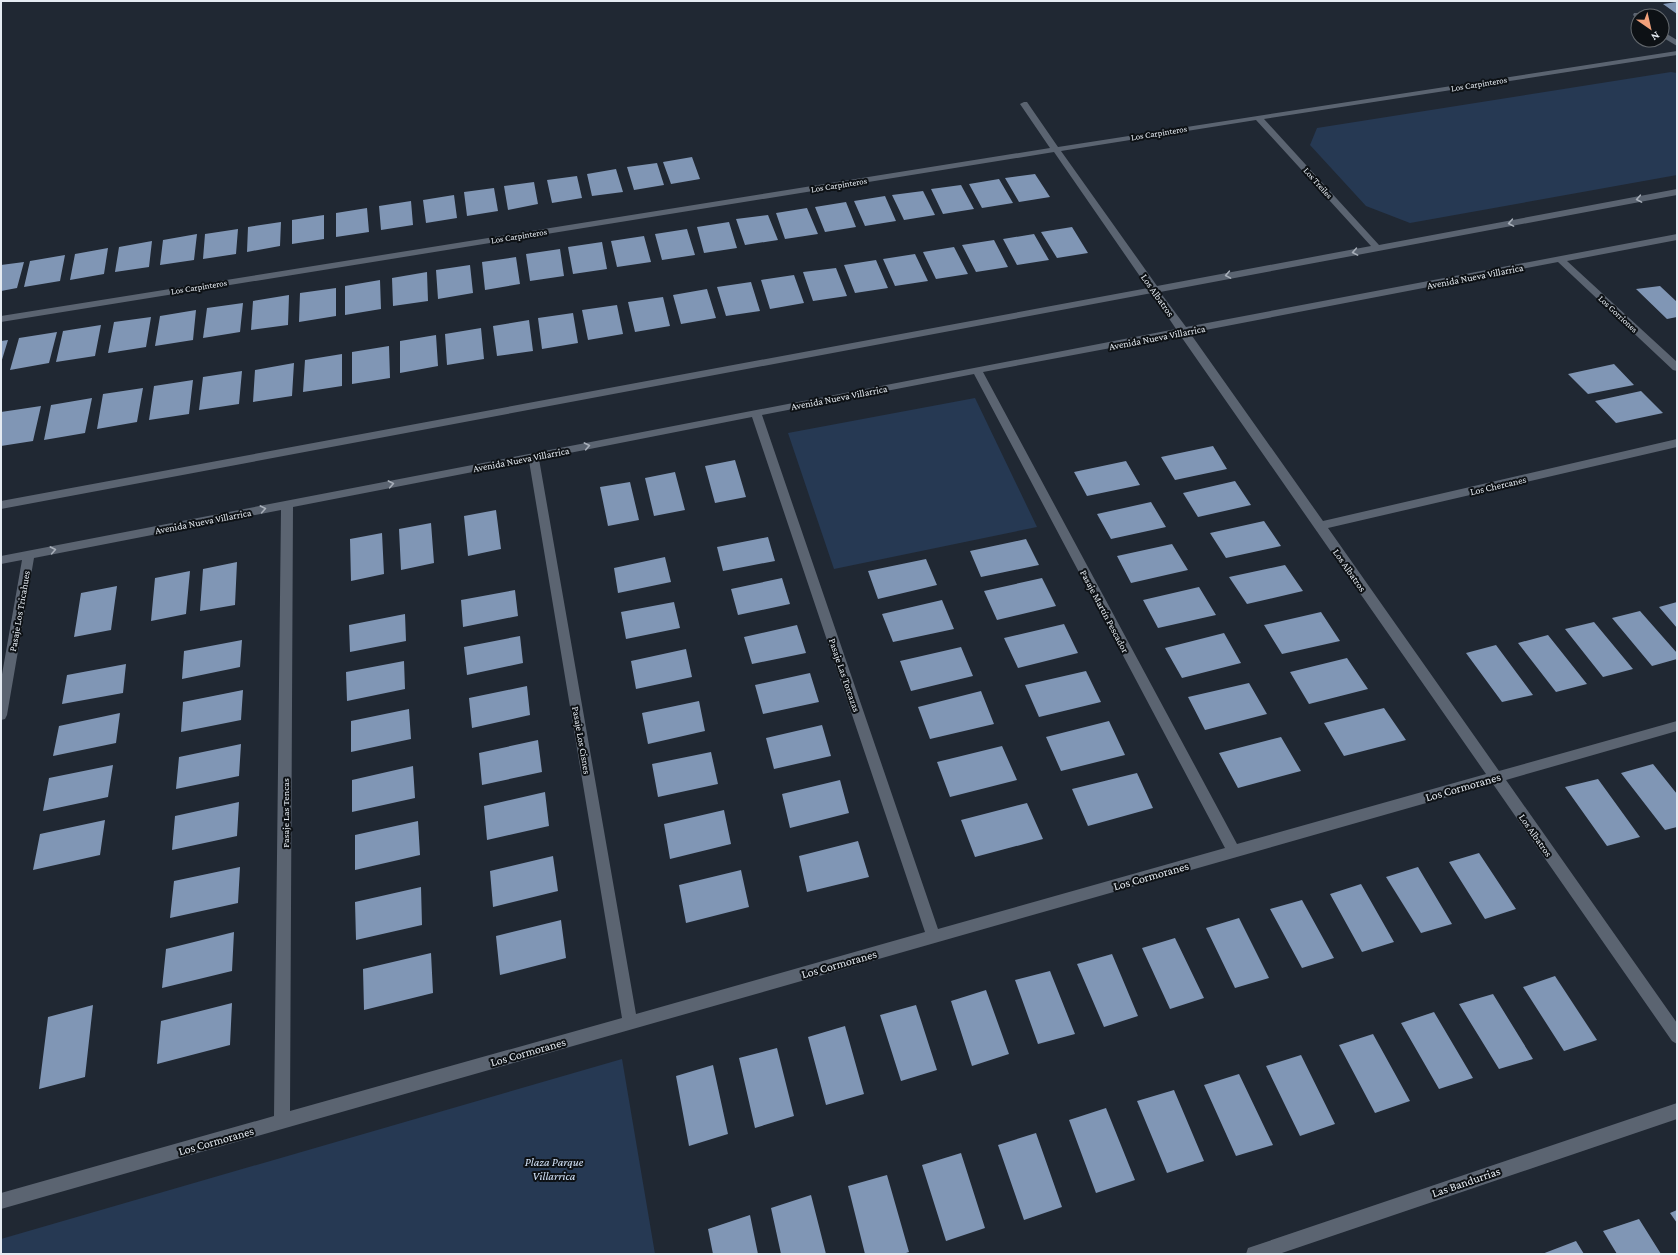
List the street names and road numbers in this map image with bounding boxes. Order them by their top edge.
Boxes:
street label: Los Carpinteros [1450,75,1508,93]
street label: Los Carpinteros [1130,124,1188,142]
street label: Los Treiles [1301,165,1335,201]
street label: Los Carpinteros [810,176,868,194]
street label: Los Carpinteros [490,227,548,245]
street label: Avenida Nueva Villarrica [1426,262,1525,291]
street label: Los Albatros [1139,272,1176,319]
street label: Los Carpinteros [170,278,228,296]
street label: Los Gorriones [1596,293,1640,335]
street label: Avenida Nueva Villarrica [1108,323,1207,352]
street label: Avenida Nueva Villarrica [790,383,889,412]
street label: Avenida Nueva Villarrica [472,445,571,474]
street label: Los Chercanes [1469,474,1527,497]
street label: Avenida Nueva Villarrica [154,507,253,536]
street label: Los Albatros [1331,547,1368,594]
street label: Pasaje Martín Pescador [1077,568,1131,655]
street label: Pasaje Los Tricahues [7,570,33,653]
street label: Pasaje Las Torcazas [826,637,862,714]
street label: Pasaje Los Cisnes [569,705,593,775]
street label: Los Cormoranes [1424,769,1503,804]
street label: Pasaje Las Tencas [280,778,292,848]
street label: Los Albatros [1517,812,1554,859]
street label: Los Cormoranes [1112,858,1191,893]
street label: Los Cormoranes [800,946,879,981]
street label: Los Cormoranes [489,1034,568,1069]
street label: Los Cormoranes [177,1123,256,1158]
street label: Las Bandurrias [1430,1164,1502,1200]

